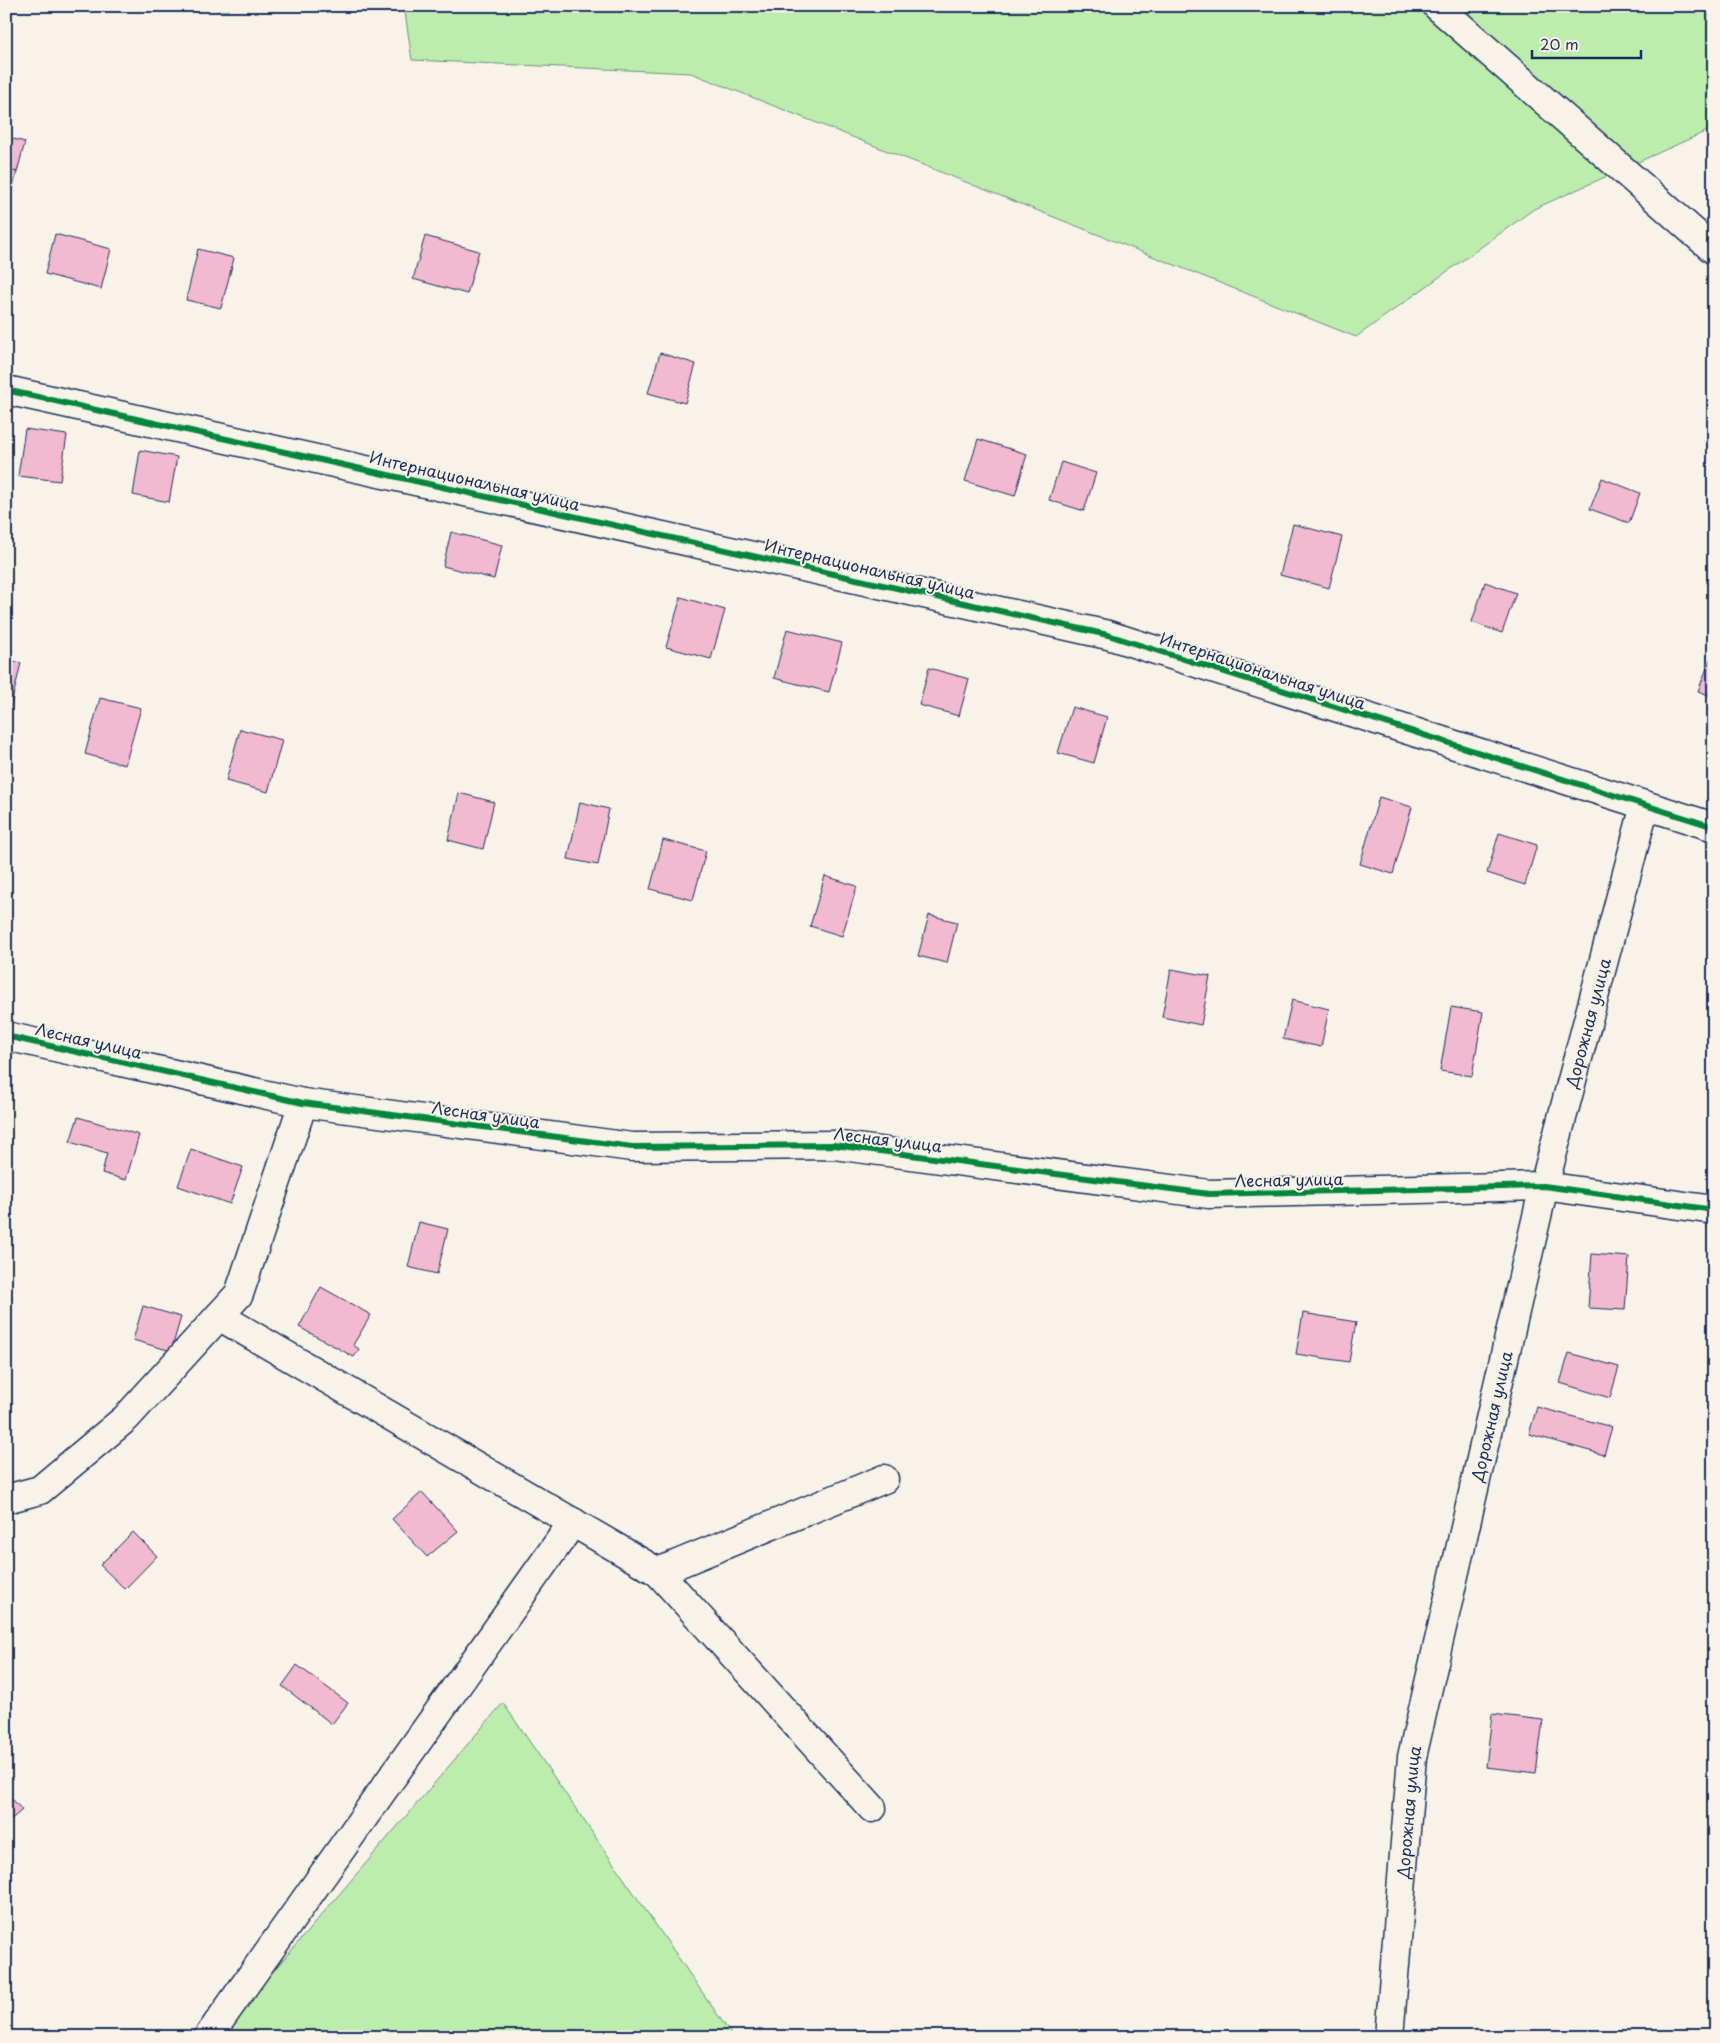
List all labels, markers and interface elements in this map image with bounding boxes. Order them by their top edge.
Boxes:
scale bar [1532,28,1641,60]
text: 20 m [1540,32,1579,55]
street label: Интернациональная улица [367,444,583,516]
street label: Интернациональная улица [762,532,978,604]
street label: Интернациональная улица [1157,625,1369,715]
street label: Дорожная улица [1558,955,1616,1091]
street label: Лесная улица [33,1016,145,1064]
street label: Лесная улица [430,1095,542,1133]
street label: Лесная улица [833,1120,943,1158]
street label: Лесная улица [1234,1166,1344,1192]
street label: Дорожная улица [1464,1348,1518,1484]
street label: Дорожная улица [1390,1743,1426,1880]

